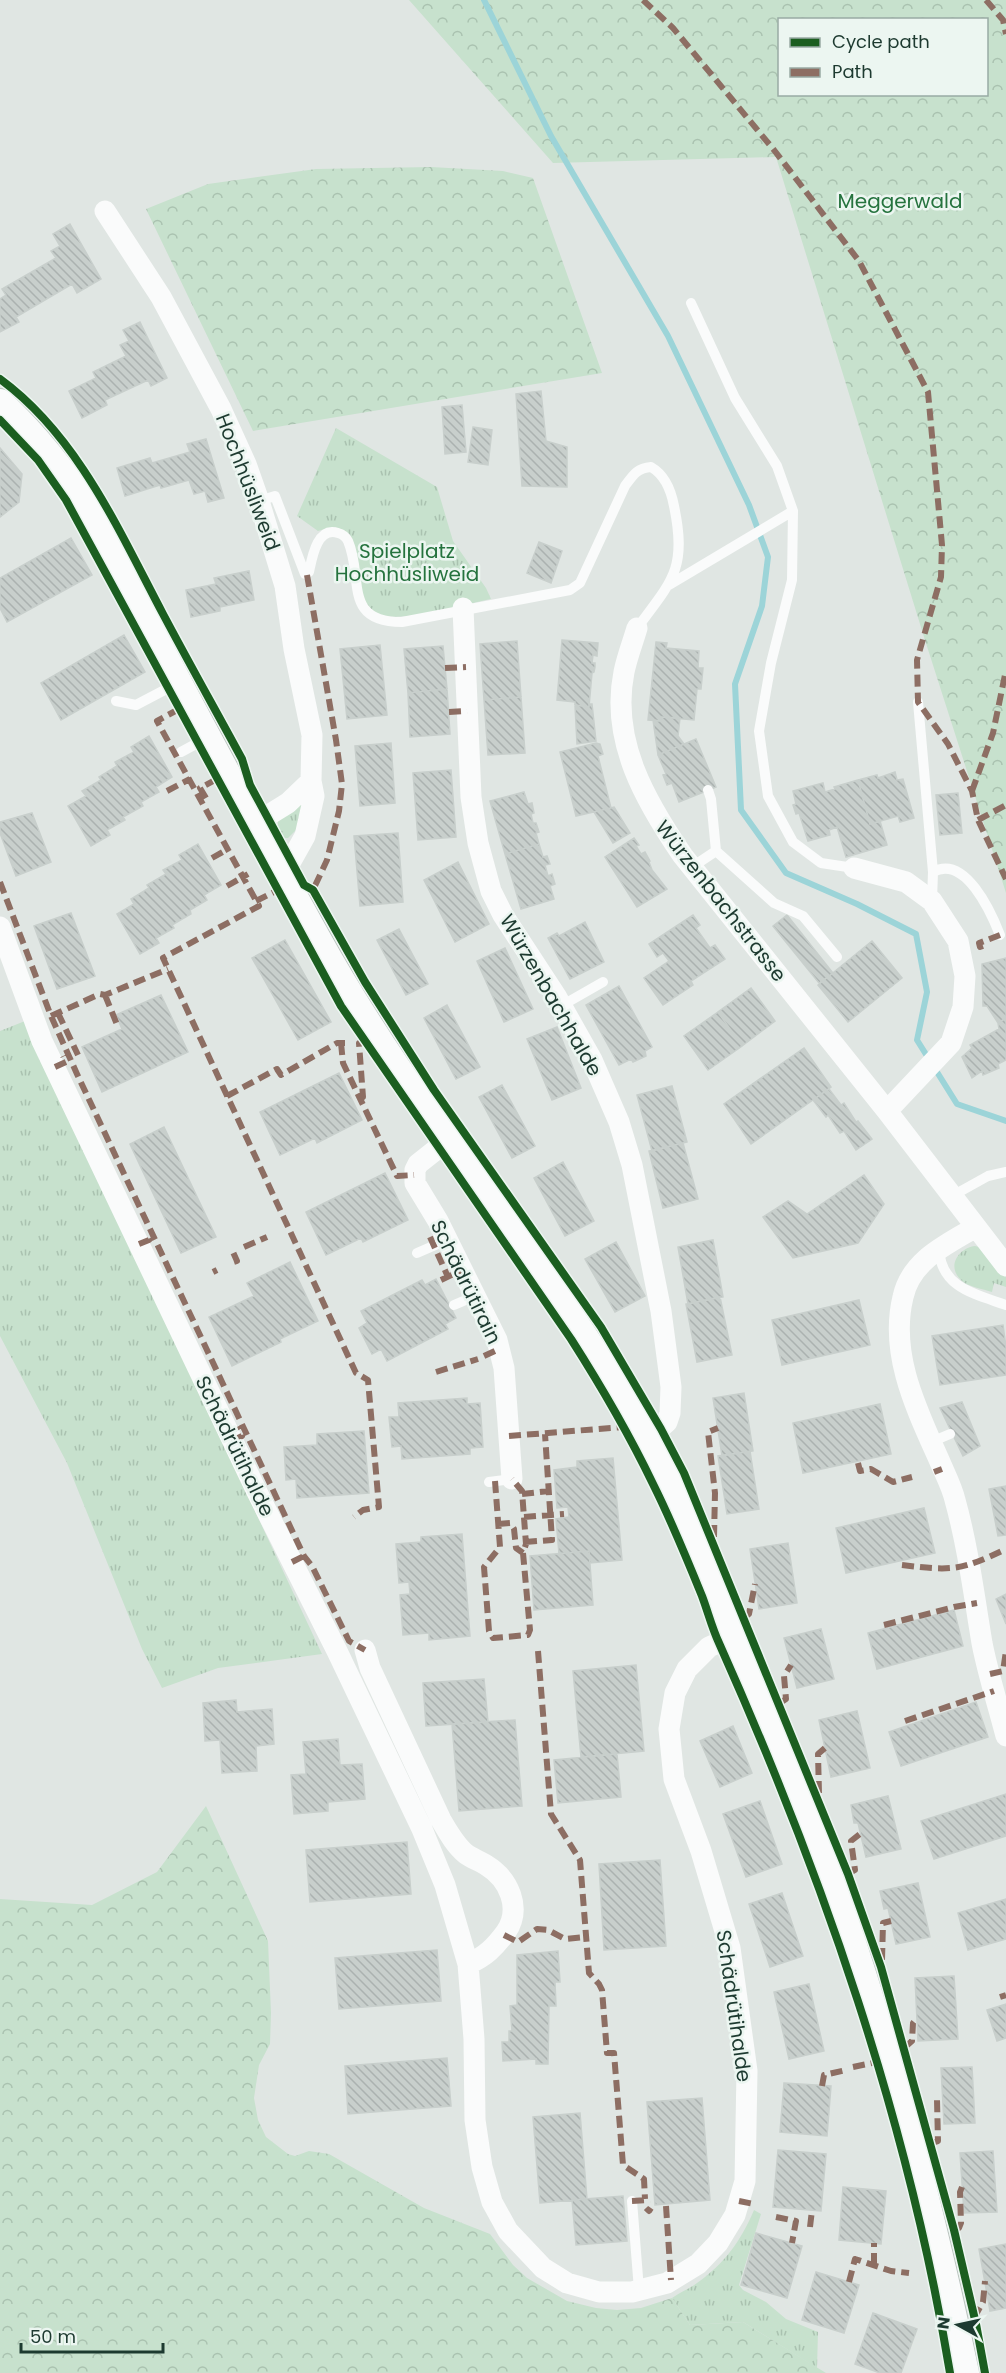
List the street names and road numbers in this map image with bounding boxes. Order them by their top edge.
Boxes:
street label: Hochhüsliweid [209,409,287,555]
street label: Würzenbachstrasse [649,814,793,988]
street label: Würzenbachhalde [493,909,609,1081]
street label: Schädrütirain [424,1215,508,1349]
street label: Schädrütihalde [189,1371,281,1521]
street label: Schädrütihalde [709,1928,759,2084]

